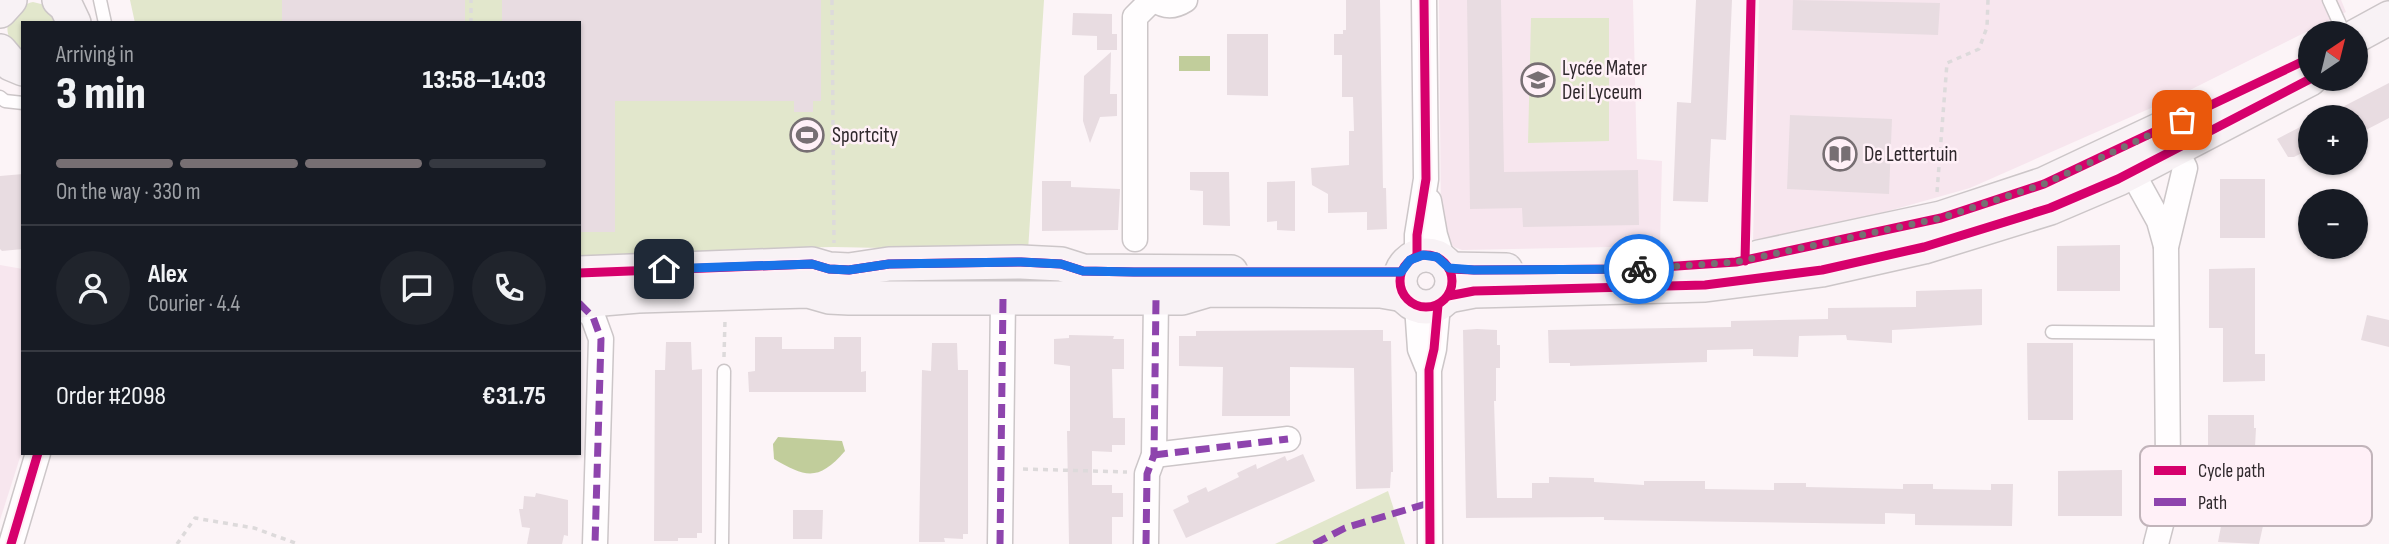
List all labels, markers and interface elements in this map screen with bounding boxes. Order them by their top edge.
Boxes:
north arrow [2298,21,2368,91]
map controls [2298,21,2368,259]
text: Arriving in [56,41,134,69]
place label: Lycée Mater Dei Lyceum [1562,56,1647,105]
school or university icon: Lycée Mater Dei Lyceum [1519,61,1557,99]
text: 13:58–14:03 [423,65,546,96]
text: 3 min [56,67,146,122]
pin [2152,90,2212,150]
icon: bag [2163,101,2201,139]
button: + [2298,105,2368,175]
sports icon: Sportcity [788,116,826,154]
place label: Sportcity [832,123,898,148]
library icon: De Lettertuin [1821,135,1859,173]
place label: De Lettertuin [1864,142,1957,167]
text: On the way · 330 m [56,178,201,206]
button: − [2298,189,2368,259]
courier [1604,234,1674,304]
pin [634,239,694,299]
icon: home [645,250,683,288]
icon: bike [1620,250,1658,288]
button: person [56,251,130,325]
button: chat [380,251,454,325]
button: phone [472,251,546,325]
text: Alex [148,259,188,290]
text: Courier · 4.4 [148,290,240,318]
text: Order #2098 [56,381,166,412]
text: €31.75 [482,381,546,412]
legend [2140,446,2372,526]
text: Cycle path [2198,460,2265,483]
text: Path [2198,492,2227,515]

